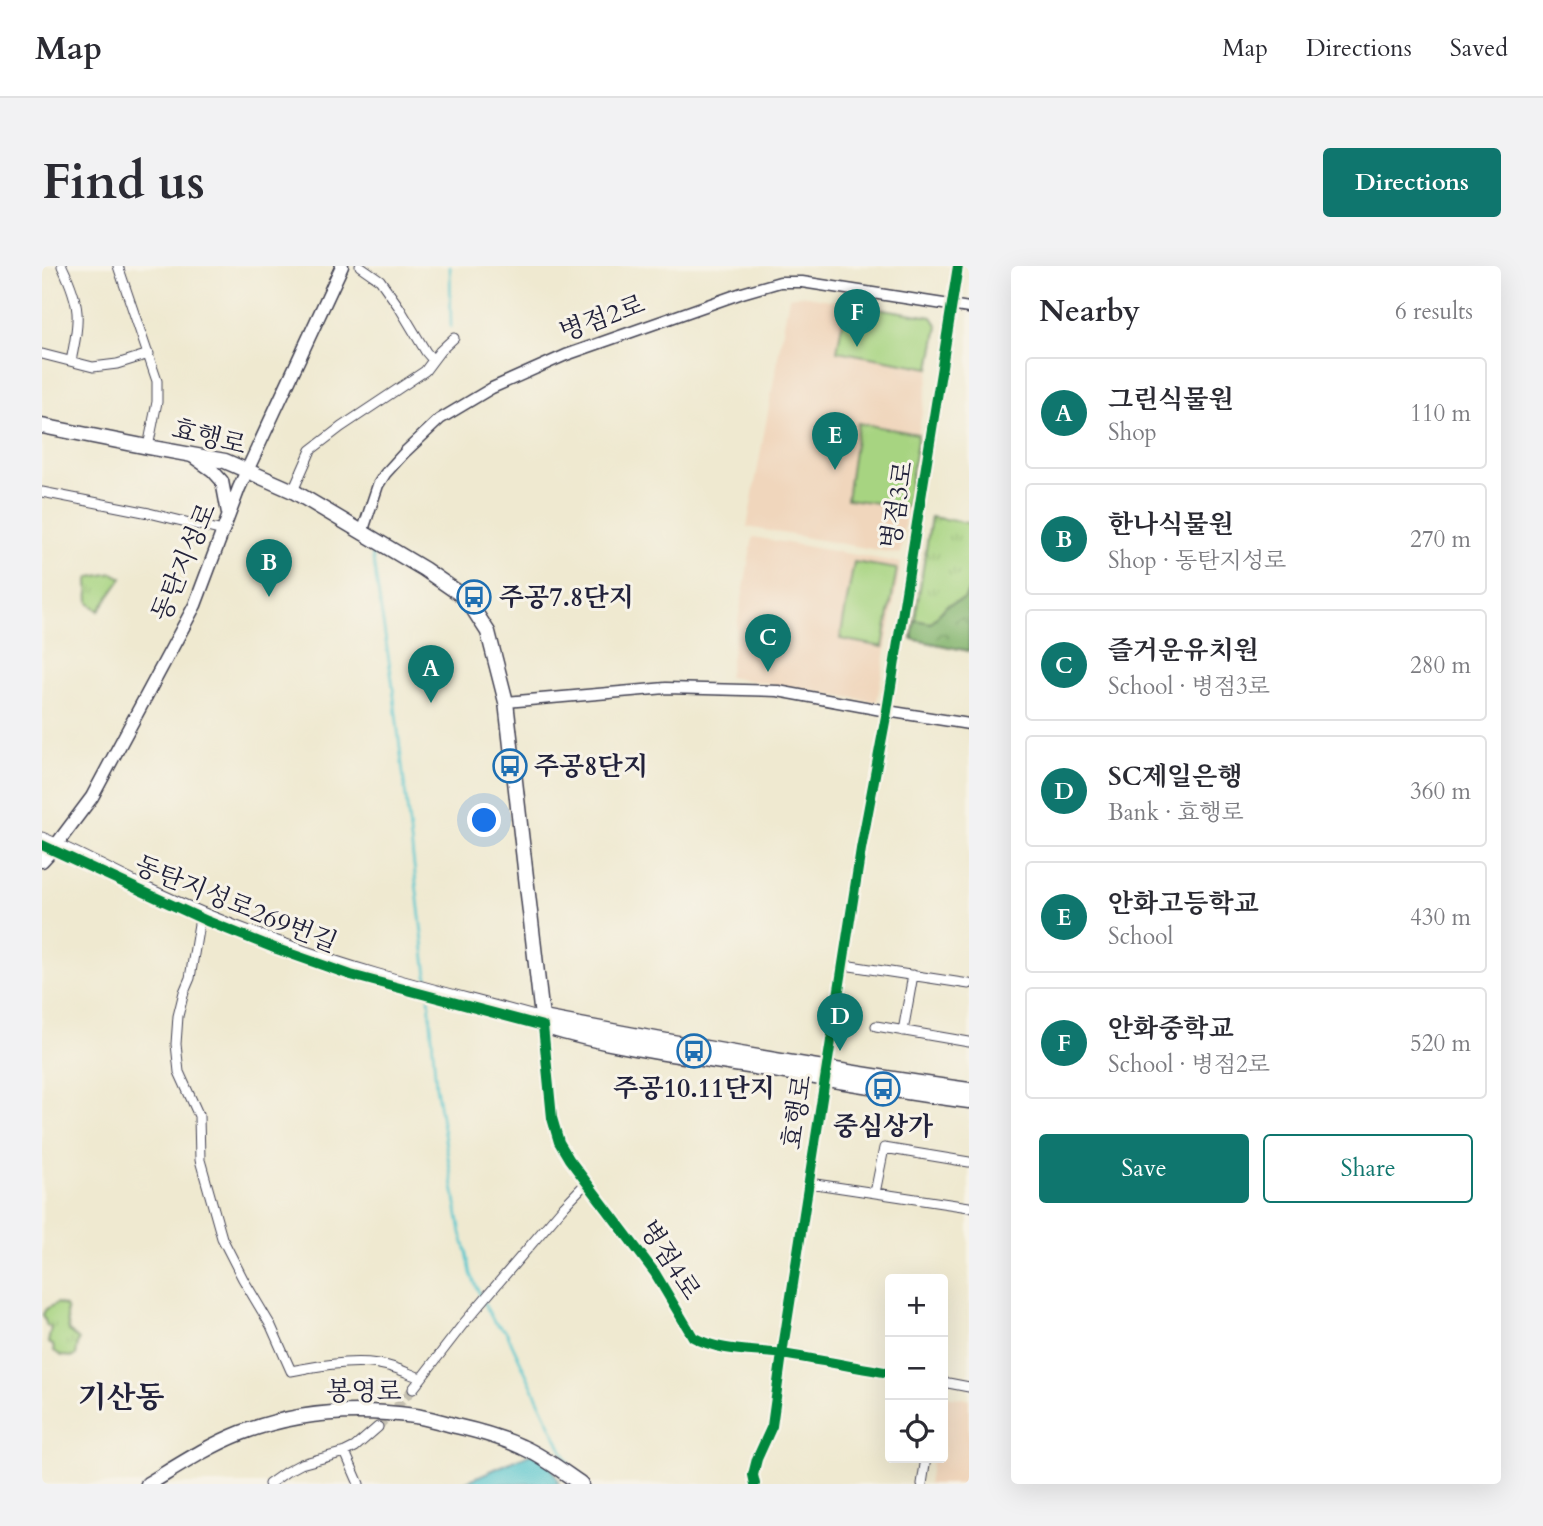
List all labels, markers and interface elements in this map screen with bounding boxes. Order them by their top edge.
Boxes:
text: Map [35,26,102,71]
text: Map [1222,32,1268,65]
text: Directions [1306,32,1412,65]
text: Saved [1450,32,1508,65]
button: Directions [1323,148,1501,217]
text: Find us [42,149,205,216]
street label: 병점2로 [554,286,650,350]
pin: F [834,289,880,347]
text: Nearby [1039,291,1140,332]
text: 6 results [1395,296,1473,327]
text: 그린식물원 [1108,382,1234,417]
text: A [1055,398,1073,429]
text: 110 m [1410,398,1471,429]
street label: 효행로 [168,411,250,463]
pin: E [812,412,858,470]
text: Shop [1108,417,1157,448]
street label: 병점3로 [873,458,921,552]
street label: 동탄지성로 [143,497,225,627]
text: 한나식물원 [1108,507,1234,542]
text: B [1056,524,1072,555]
text: 270 m [1410,524,1471,555]
pin: B [246,539,292,597]
text: Shop · 동탄지성로 [1108,545,1286,576]
bus stop icon: 주공7.8단지 [455,578,493,616]
place label: 주공7.8단지 [499,580,634,615]
pin: C [745,614,791,672]
text: 즐거운유치원 [1108,633,1259,668]
pin: A [408,645,454,703]
text: C [1055,650,1073,681]
text: 280 m [1410,650,1471,681]
text: School · 병점3로 [1108,671,1270,702]
bus stop icon: 주공8단지 [491,747,529,785]
place label: 주공8단지 [534,749,648,784]
text: SC제일은행 [1108,759,1242,794]
text: D [1054,776,1074,807]
text: 360 m [1410,776,1471,807]
text: Bank · 효행로 [1108,797,1244,828]
your location [467,803,501,837]
street label: 동탄지성로269번길 [129,847,343,961]
text: 안화고등학교 [1108,886,1259,921]
text: E [1057,902,1071,933]
text: 430 m [1410,902,1471,933]
text: School [1108,921,1173,952]
pin: D [817,993,863,1051]
text: 안화중학교 [1108,1011,1234,1046]
text: F [1057,1028,1071,1059]
text: 520 m [1410,1028,1471,1059]
bus stop icon: 주공10.11단지 [675,1032,713,1070]
text: School · 병점2로 [1108,1049,1270,1080]
bus stop icon: 중심상가 [864,1070,902,1108]
place label: 주공10.11단지 [613,1071,775,1106]
street label: 효행로 [774,1072,820,1152]
place label: 중심상가 [833,1109,934,1144]
button: Save [1039,1134,1249,1203]
button: Share [1263,1134,1473,1203]
street label: 병점4로 [631,1213,709,1307]
map controls [885,1274,948,1463]
button: + [885,1274,948,1337]
button: − [885,1337,948,1400]
street label: 봉영로 [326,1374,402,1409]
district label: 기산동 [78,1377,164,1418]
button: locate [885,1400,948,1463]

